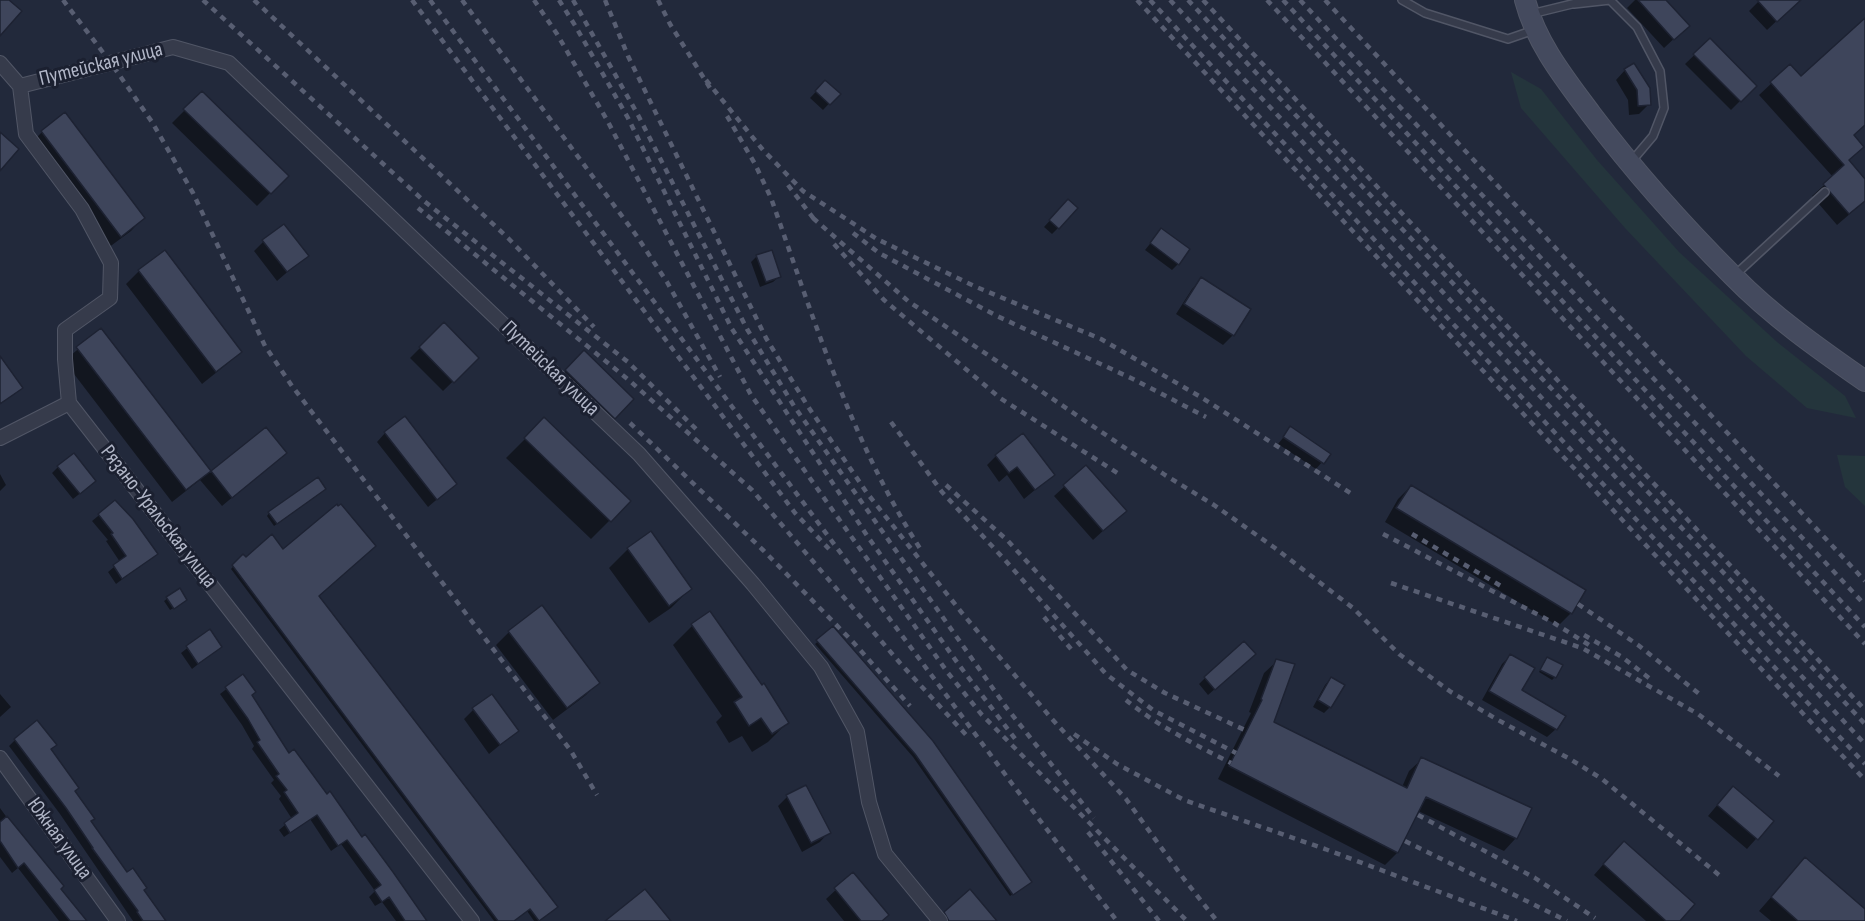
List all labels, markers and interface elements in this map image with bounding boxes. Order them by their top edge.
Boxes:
street label: Путейская улица [37,37,165,93]
street label: Путейская улица [496,316,604,422]
street label: Рязано-Уральская улица [94,441,222,593]
street label: Южная улица [21,793,97,885]

